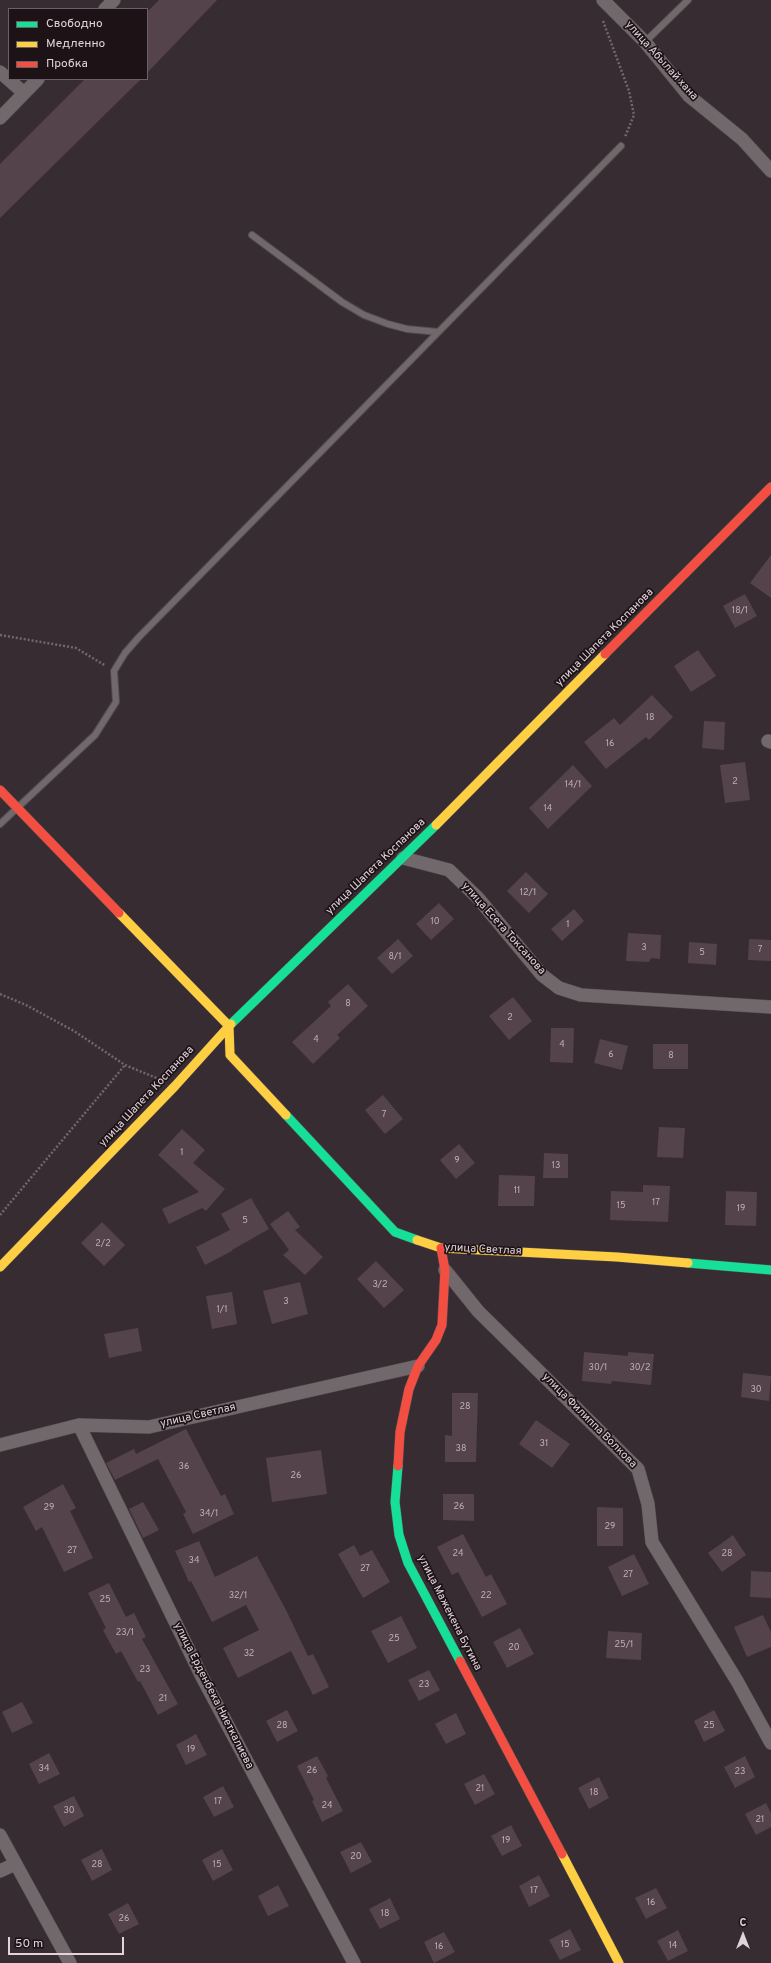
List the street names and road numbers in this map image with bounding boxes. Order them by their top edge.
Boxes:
street label: улица Абылай хана [622,19,700,103]
street label: улица Шапета Коспанова [553,586,657,690]
street label: улица Шапета Коспанова [324,816,428,918]
street label: улица Есета Токсанова [458,880,548,978]
street label: улица Шапета Коспанова [97,1044,197,1150]
street label: улица Светлая [444,1241,522,1259]
street label: улица Филиппа Волкова [539,1371,639,1471]
street label: улица Светлая [159,1401,237,1431]
street label: улица Мажекена Бутина [414,1553,484,1673]
street label: улица Ерденбека Ниеткалиева [170,1621,256,1771]

